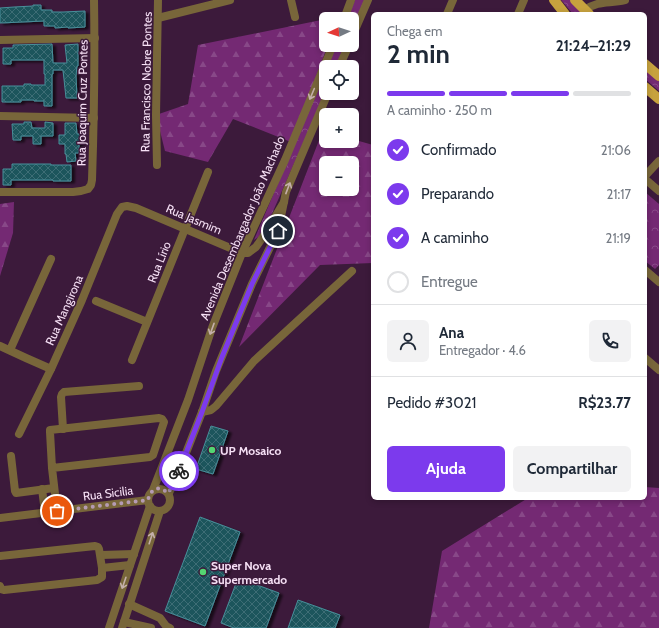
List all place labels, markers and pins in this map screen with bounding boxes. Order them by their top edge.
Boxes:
pin [261,214,295,248]
place label: UP Mosaico [220,443,281,458]
marker: UP Mosaico [207,445,217,455]
pin [40,494,74,528]
place label: Super Nova Supermercado [211,558,287,587]
marker: Super Nova Supermercado [198,567,208,577]

